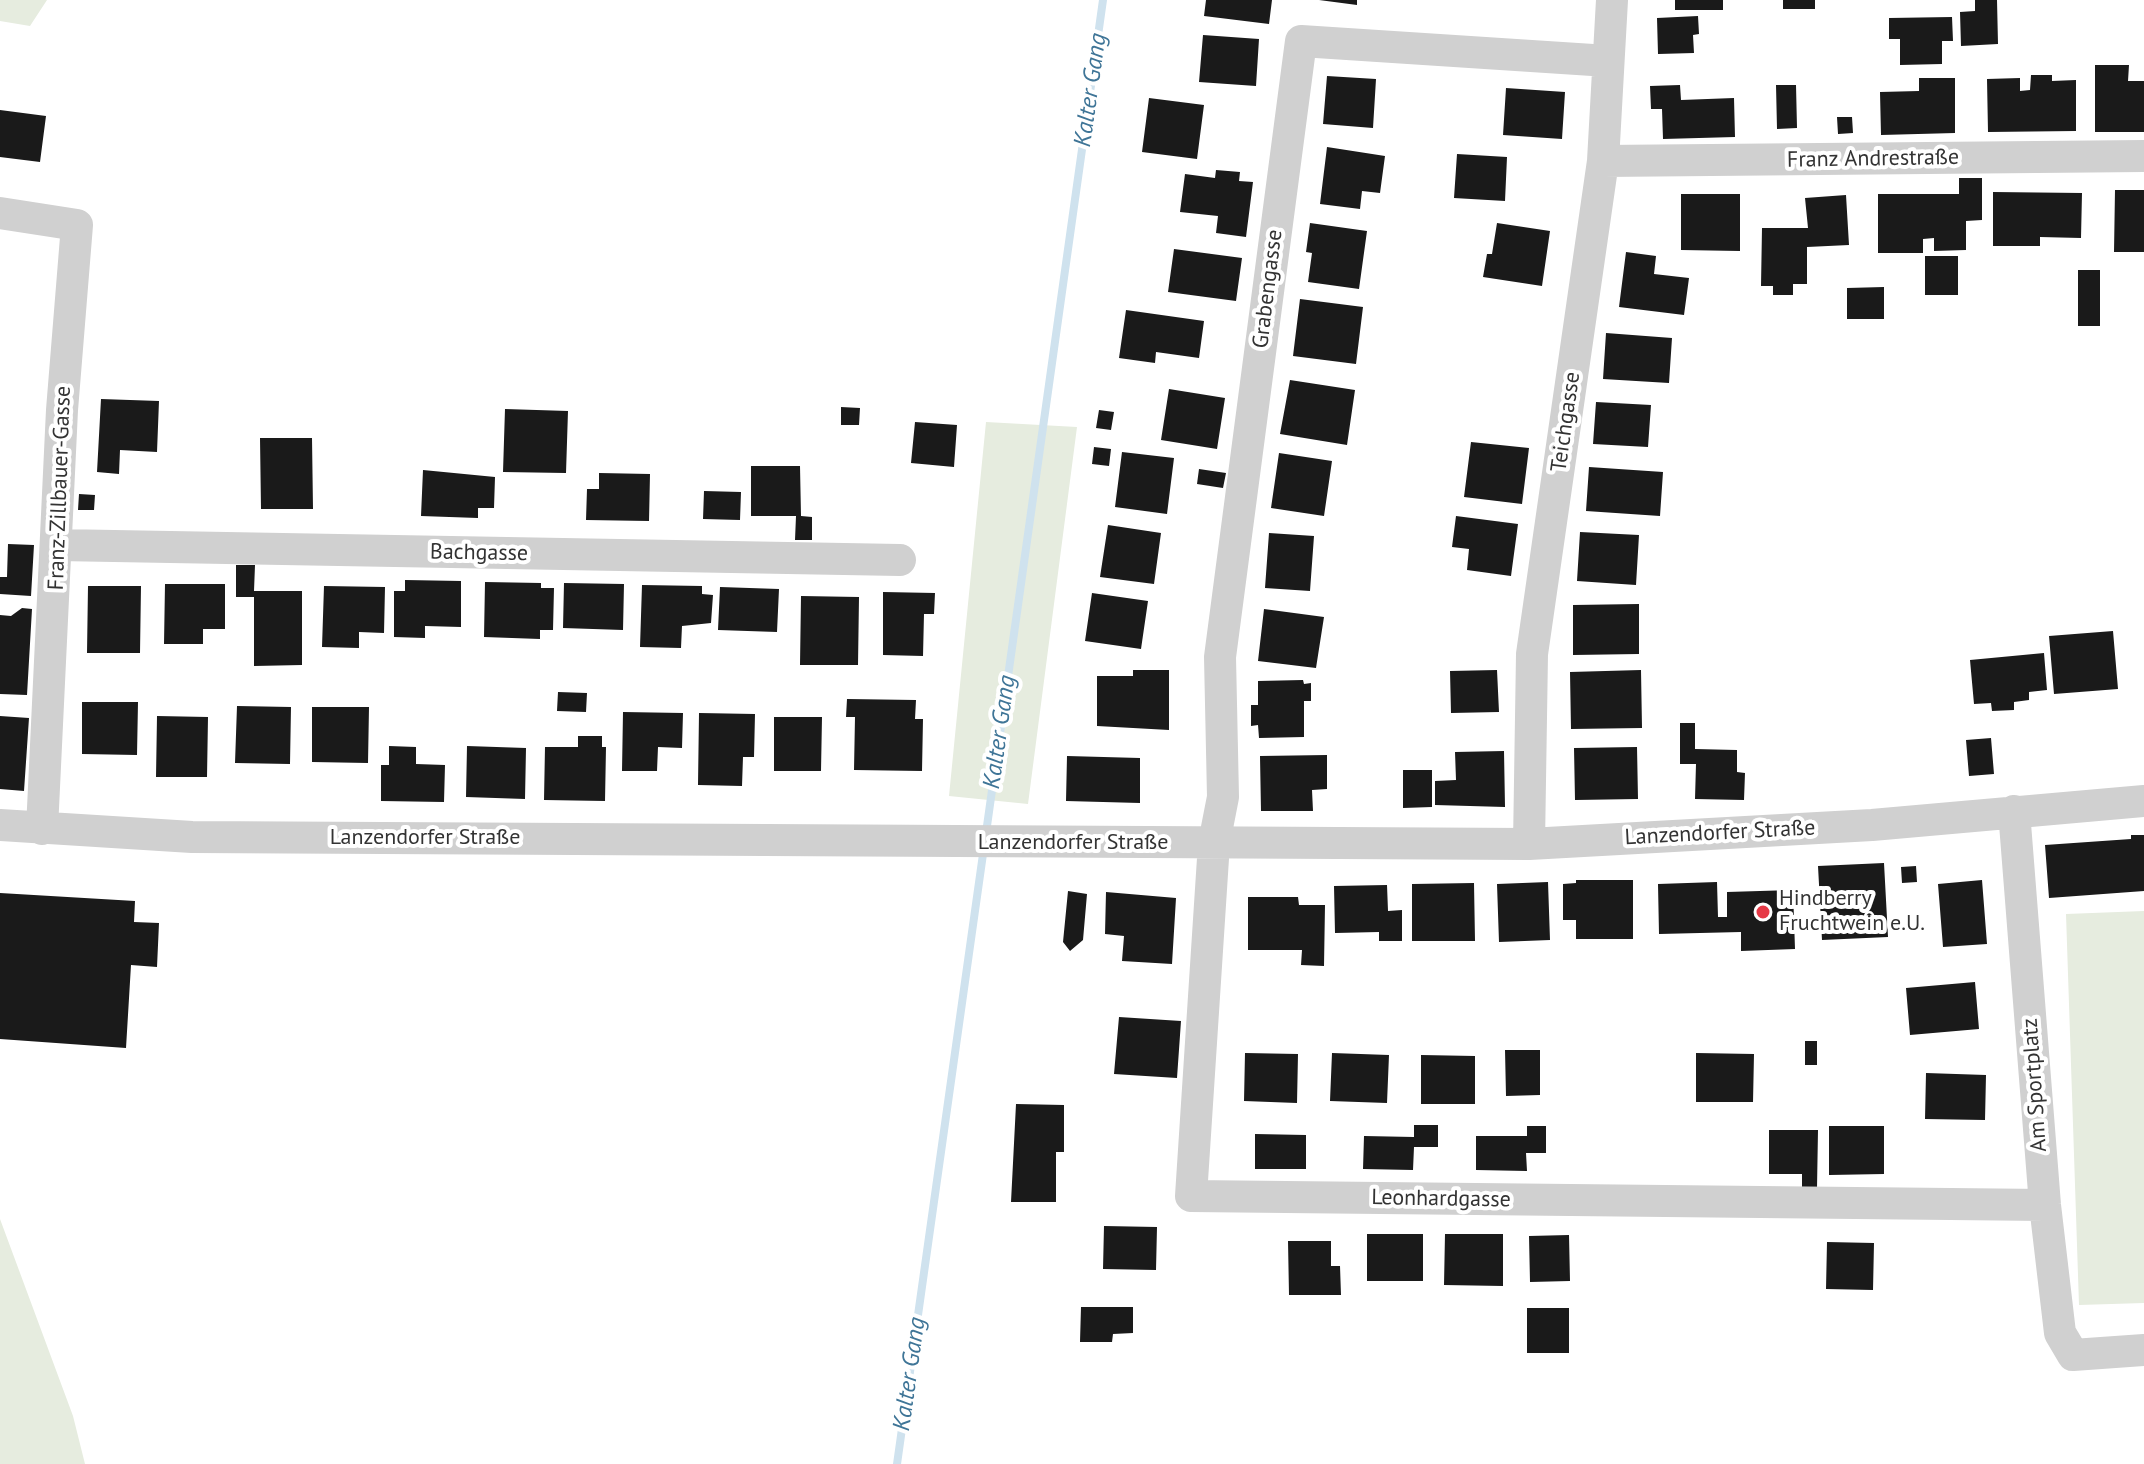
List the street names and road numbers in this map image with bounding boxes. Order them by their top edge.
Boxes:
street label: Franz Andrestraße [1787,144,1959,174]
street label: Grabengasse [1248,228,1288,350]
street label: Teichgasse [1546,370,1586,474]
street label: Franz-Zillbauer-Gasse [43,385,77,591]
street label: Bachgasse [430,539,528,567]
street label: Lanzendorfer Straße [1624,815,1816,851]
street label: Lanzendorfer Straße [330,825,520,851]
street label: Lanzendorfer Straße [978,830,1168,856]
street label: Am Sportplatz [2017,1017,2053,1153]
street label: Leonhardgasse [1371,1185,1511,1213]

